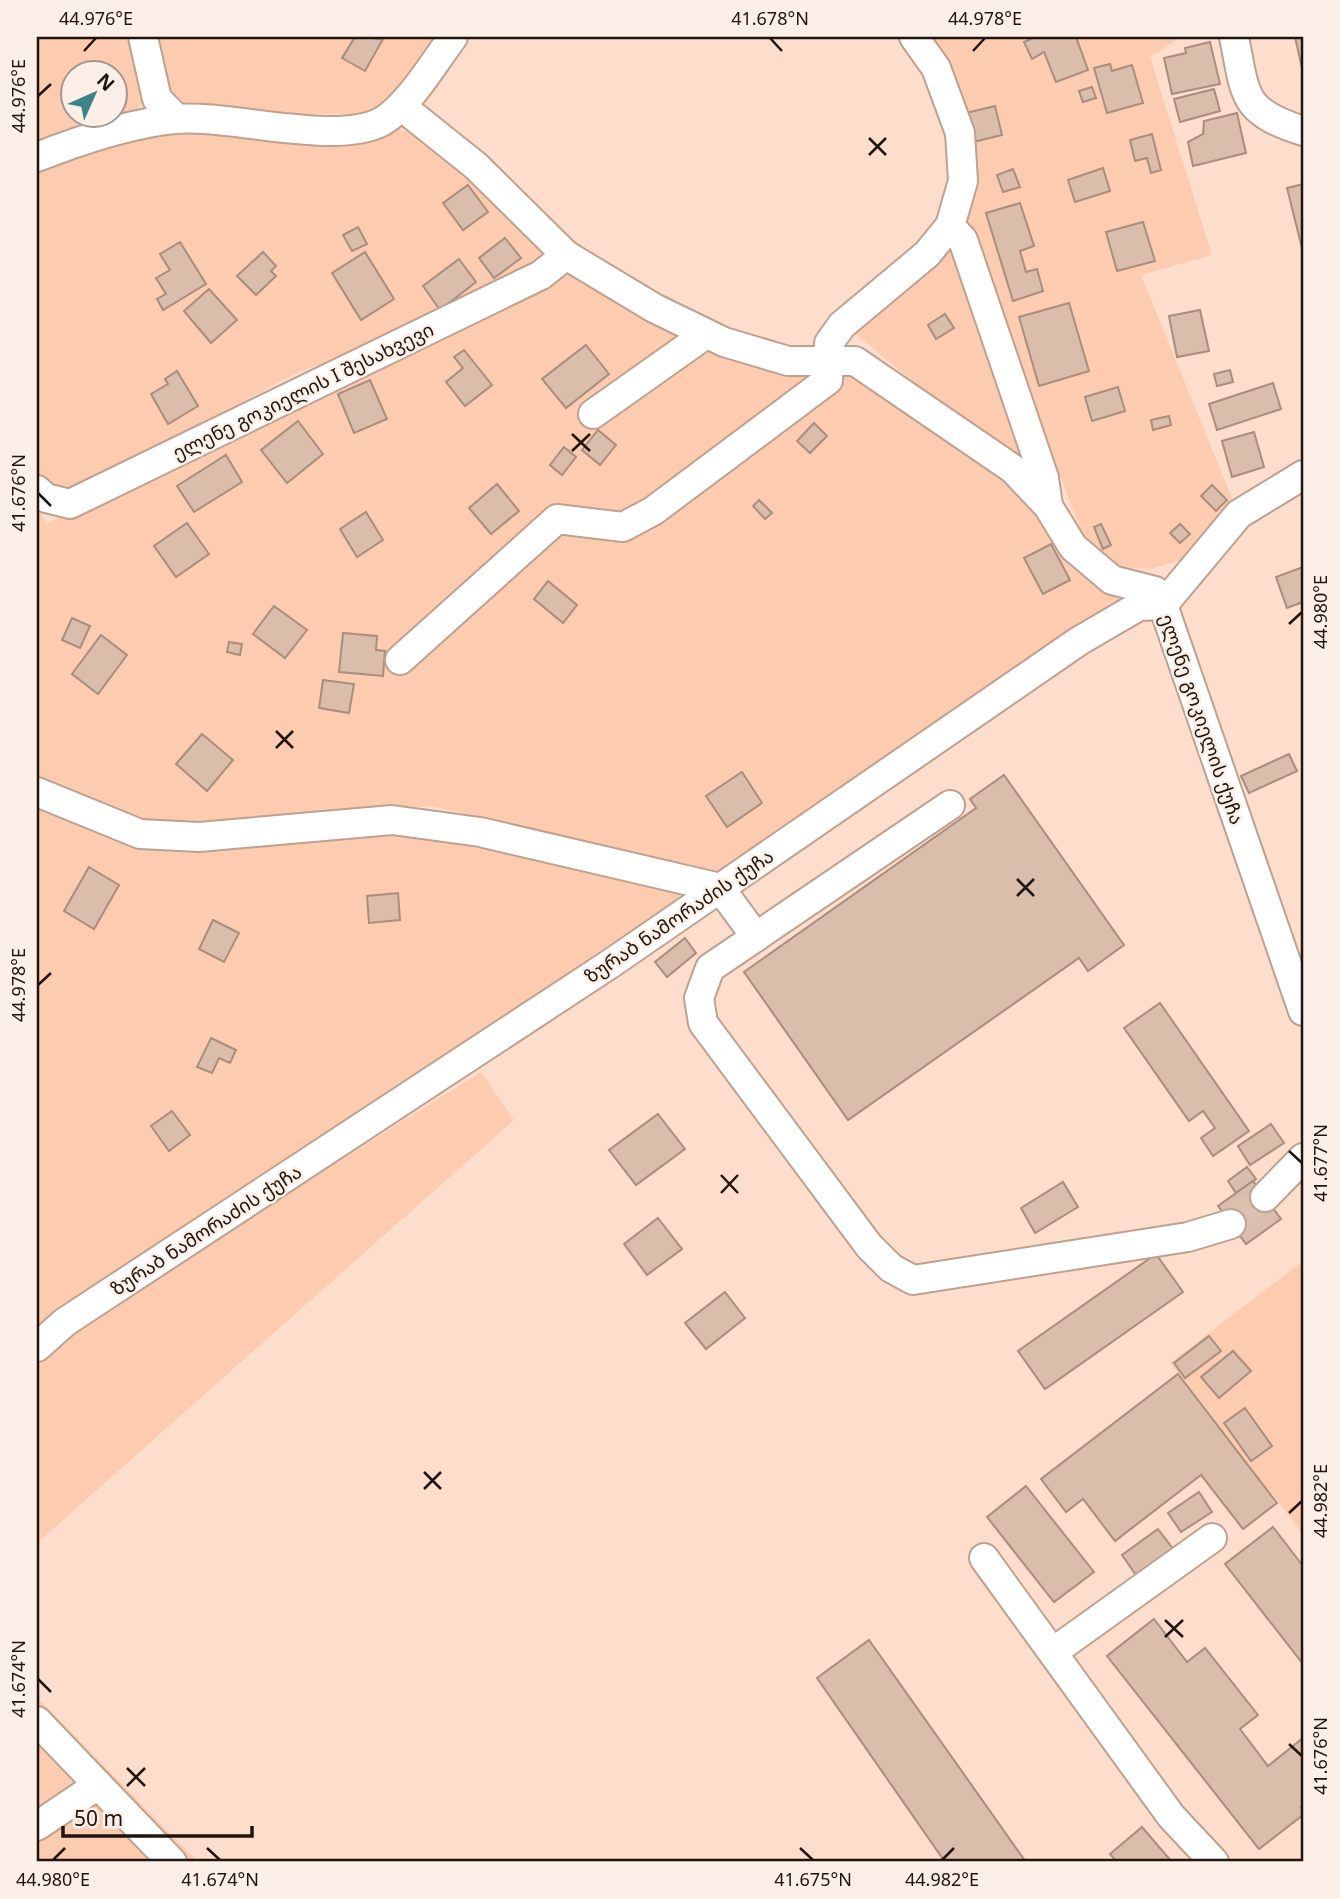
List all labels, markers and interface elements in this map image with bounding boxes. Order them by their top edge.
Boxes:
text: 44.976°E [59,6,133,30]
text: 41.678°N [731,6,809,30]
text: 44.978°E [948,6,1022,30]
text: 44.976°E [6,59,30,133]
north arrow [60,60,130,130]
text: N [91,67,121,97]
street label: ელენე გოკიელის I შესახვევი [168,316,438,466]
text: 41.676°N [6,454,30,532]
text: 44.980°E [1308,575,1332,649]
street label: ელენე გოკიელის ქუჩა [1154,610,1250,828]
street label: ზურაბ ნამორაძის ქუჩა [579,843,779,989]
text: 44.978°E [6,948,30,1022]
text: 41.677°N [1308,1124,1332,1202]
street label: ზურაბ ნამორაძის ქუჩა [106,1158,306,1302]
text: 44.982°E [1308,1464,1332,1538]
text: 41.674°N [6,1640,30,1718]
text: 41.676°N [1308,1717,1332,1795]
scale bar [63,1794,252,1838]
text: 50 m [74,1804,123,1832]
text: 44.980°E [16,1867,90,1891]
text: 41.674°N [181,1867,259,1891]
text: 41.675°N [774,1867,852,1891]
text: 44.982°E [905,1867,979,1891]

